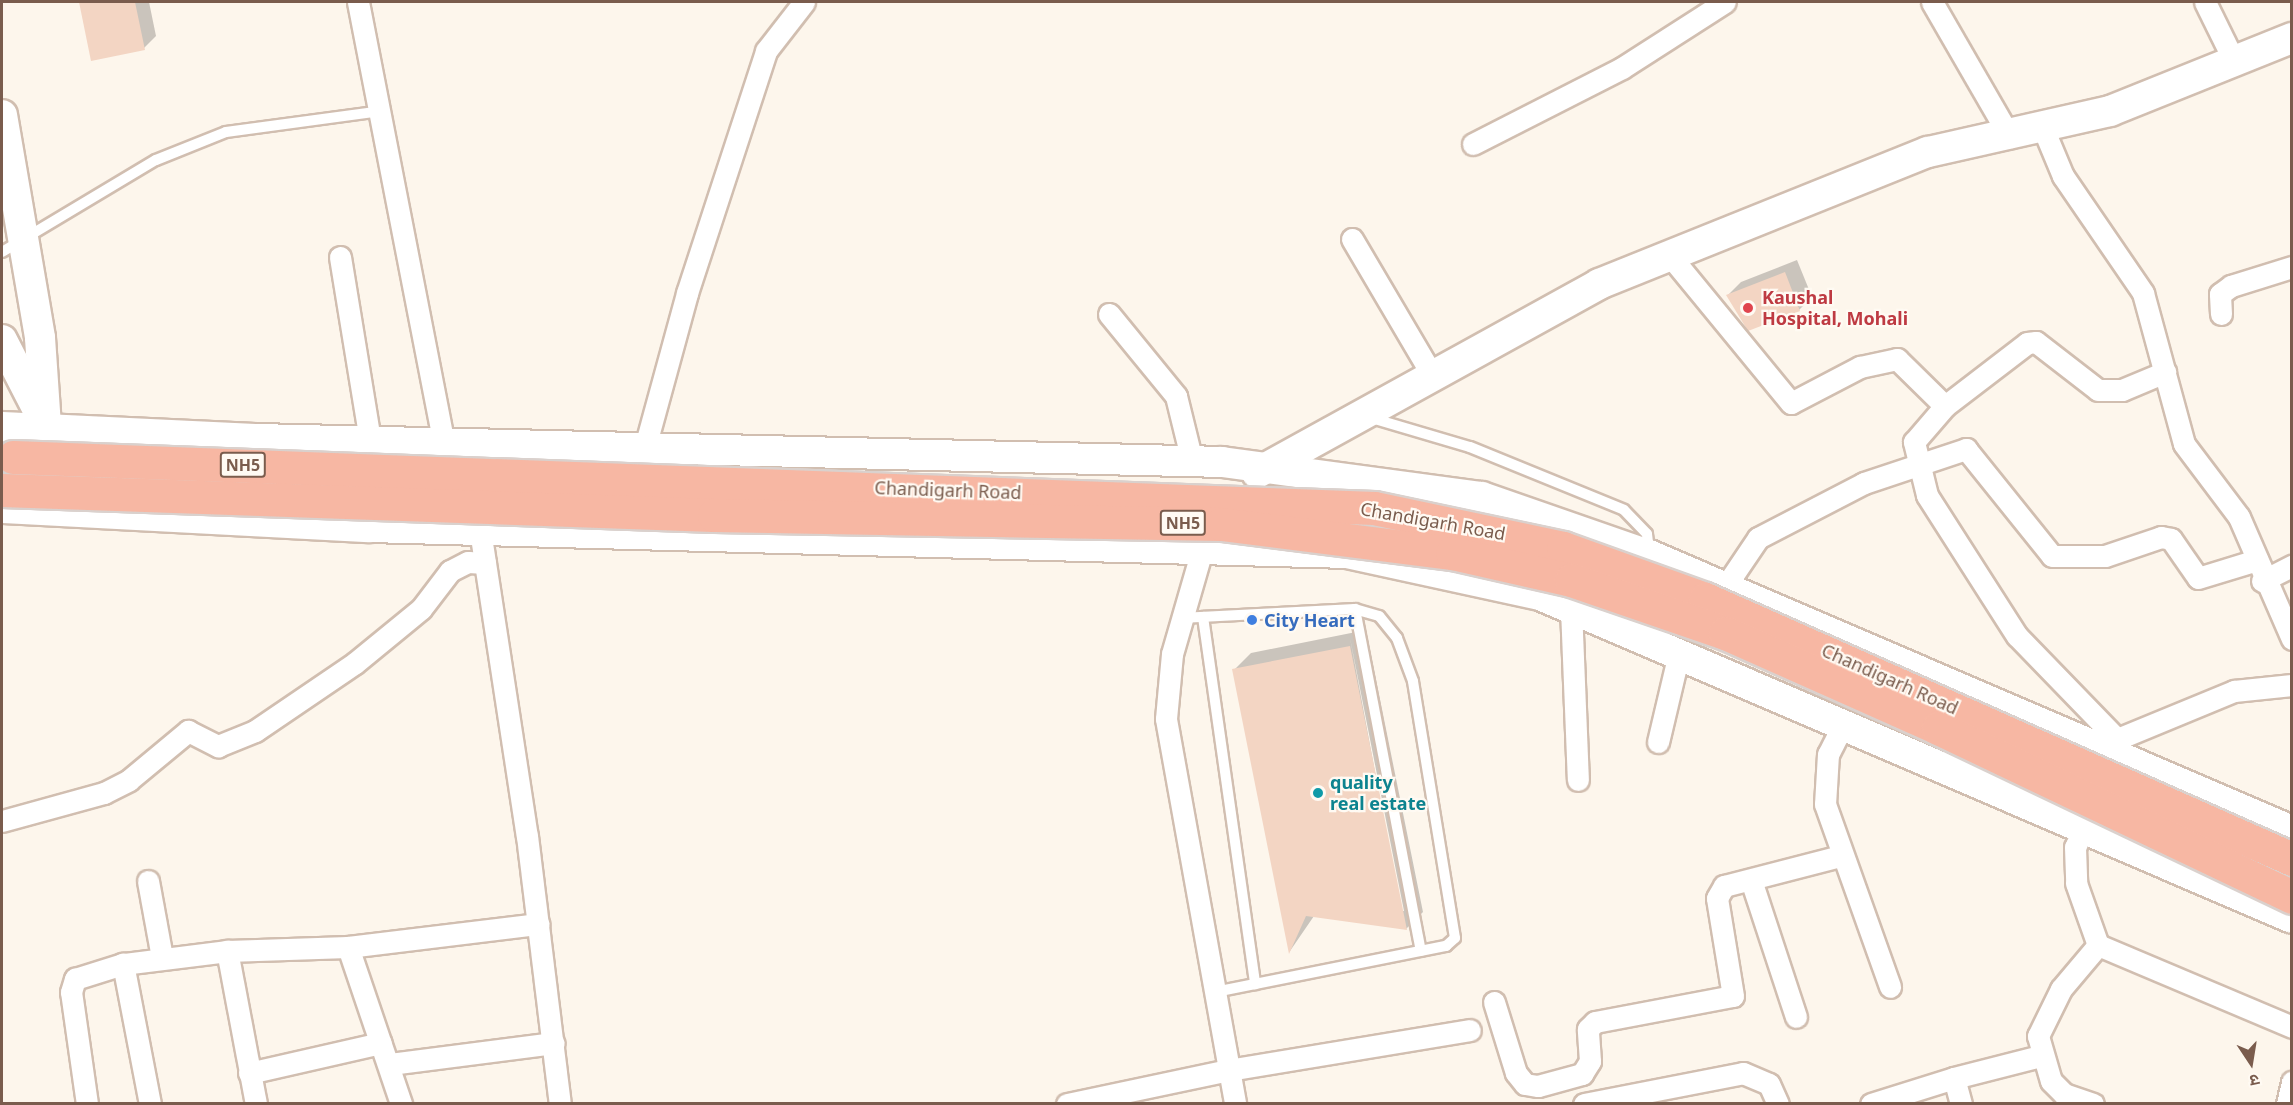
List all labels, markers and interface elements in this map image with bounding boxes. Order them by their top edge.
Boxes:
place label: Kaushal Hospital, Mohali [1762,287,1908,330]
marker: Kaushal Hospital, Mohali [1739,299,1757,317]
road number: NH5 [219,452,267,478]
street label: Chandigarh Road [874,477,1022,503]
street label: Chandigarh Road [1359,498,1507,544]
road number: NH5 [1159,510,1207,536]
place label: City Heart [1264,609,1355,631]
marker: City Heart [1245,613,1259,627]
street label: Chandigarh Road [1818,639,1962,719]
place label: quality real estate [1330,772,1426,814]
marker: quality real estate [1311,786,1325,800]
north arrow [2221,1033,2281,1093]
text: उ [2248,1069,2262,1092]

